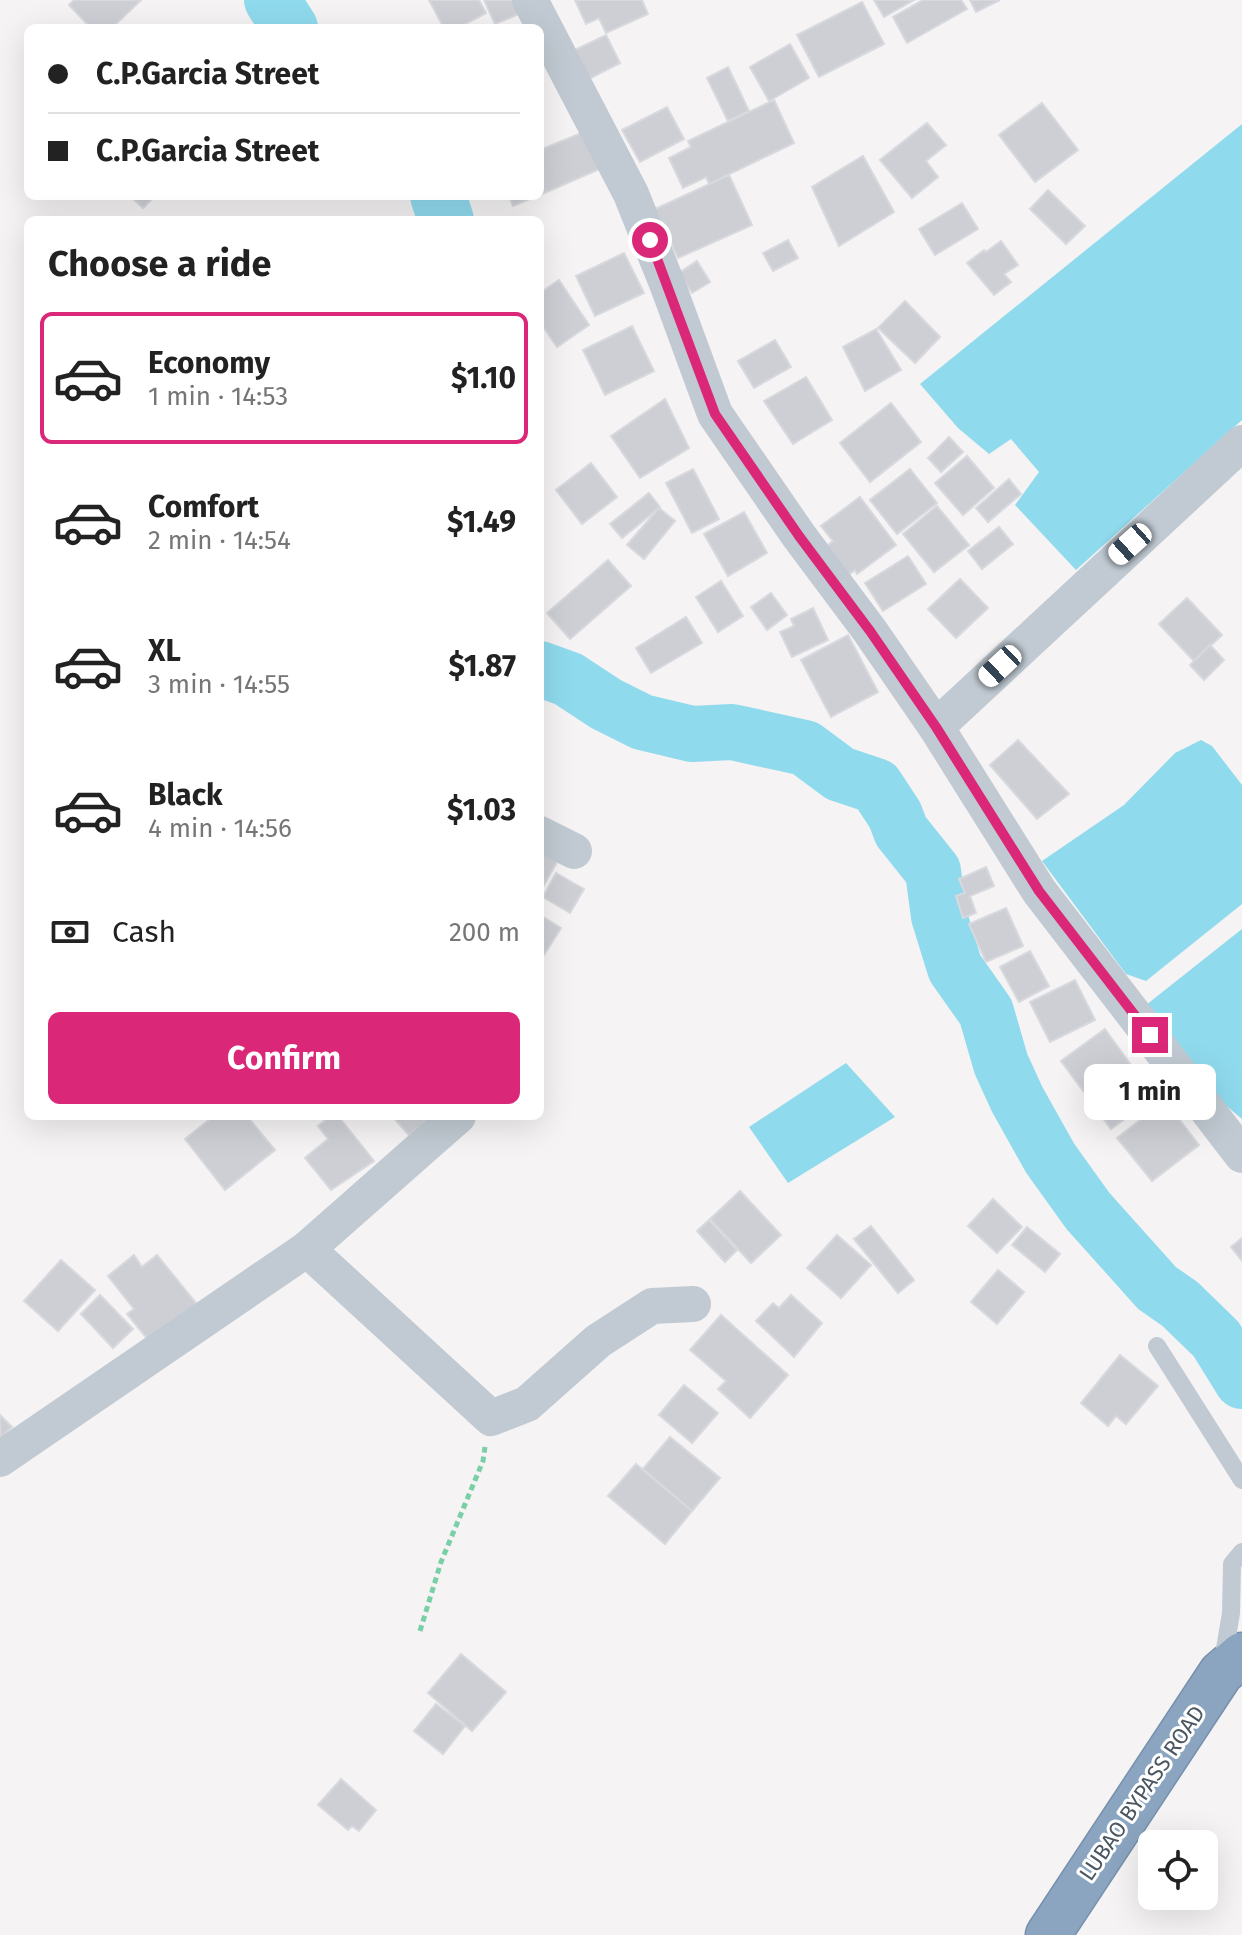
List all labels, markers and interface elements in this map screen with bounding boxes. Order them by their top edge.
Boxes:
text: C.P.Garcia Street [96,56,319,92]
text: C.P.Garcia Street [96,133,319,169]
route start [632,222,668,258]
text: Choose a ride [48,242,271,286]
icon: car [52,342,124,414]
text: Economy [148,345,270,381]
text: $1.10 [451,360,516,396]
text: 1 min · 14:53 [148,381,288,412]
icon: car [52,486,124,558]
text: Comfort [148,489,259,525]
text: $1.49 [447,504,516,540]
car [1104,519,1156,569]
text: 2 min · 14:54 [148,525,291,556]
icon: car [52,630,124,702]
text: XL [148,633,181,669]
car [974,641,1026,691]
text: $1.87 [448,648,516,684]
text: 3 min · 14:55 [148,669,290,700]
icon: car [52,774,124,846]
text: Black [148,777,223,813]
text: $1.03 [447,792,516,828]
text: 4 min · 14:56 [148,813,292,844]
icon: cash [48,910,92,954]
text: Cash [112,914,176,950]
text: 200 m [449,917,520,948]
button: Confirm [48,1012,520,1104]
route end [1132,1017,1168,1053]
callout: 1 min [1084,1063,1216,1119]
text: 1 min [1119,1076,1181,1107]
street label: LUBAO BYPASS ROAD [1073,1700,1211,1886]
map controls [1138,1830,1218,1910]
button: locate [1138,1830,1218,1910]

